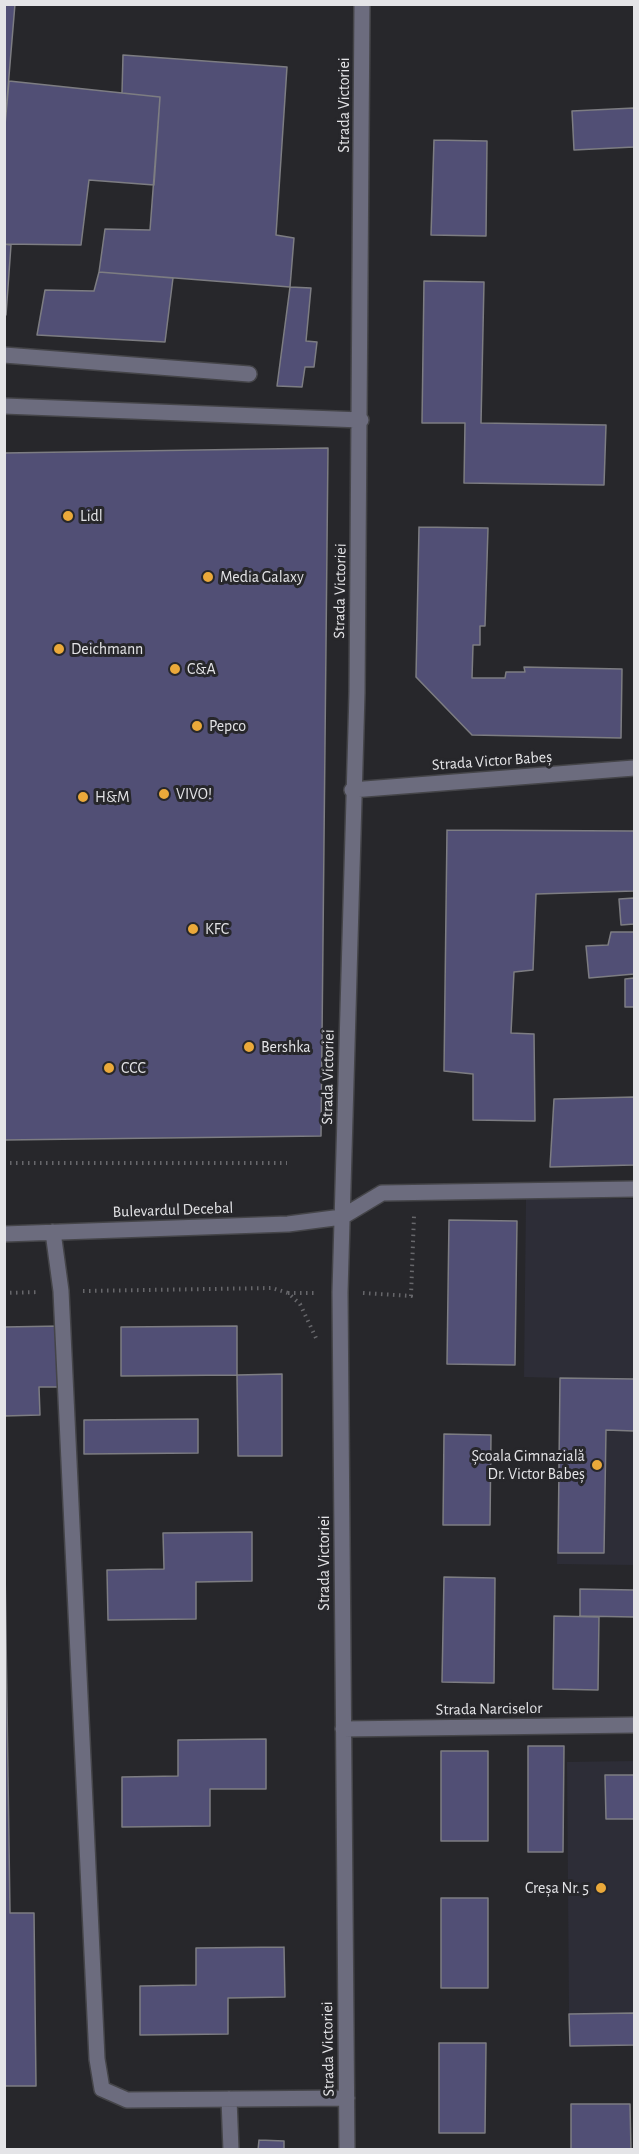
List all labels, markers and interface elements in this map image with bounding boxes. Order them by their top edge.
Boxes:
street label: Strada Victoriei [334,57,354,153]
place label: Lidl [80,506,103,526]
marker: Lidl [61,509,75,523]
street label: Strada Victoriei [330,543,350,639]
place label: Media Galaxy [220,567,304,587]
marker: Media Galaxy [201,570,215,584]
place label: Deichmann [71,639,143,659]
marker: Deichmann [52,642,66,656]
place label: C&A [187,659,216,679]
marker: C&A [168,662,182,676]
place label: Pepco [209,716,246,736]
marker: Pepco [190,719,204,733]
street label: Strada Victor Babeș [431,747,553,775]
place label: VIVO! [176,784,212,804]
place label: H&M [95,787,130,807]
marker: VIVO! [157,787,171,801]
marker: H&M [76,790,90,804]
place label: KFC [205,919,229,939]
marker: KFC [186,922,200,936]
street label: Strada Victoriei [318,1029,338,1125]
place label: Bershka [261,1037,311,1057]
marker: Bershka [242,1040,256,1054]
place label: CCC [121,1058,146,1078]
marker: CCC [102,1061,116,1075]
street label: Bulevardul Decebal [112,1198,234,1222]
place label: Școala Gimnazială Dr. Victor Babeș [471,1446,585,1484]
marker: Școala Gimnazială Dr. Victor Babeș [590,1458,604,1472]
street label: Strada Victoriei [314,1515,334,1611]
street label: Strada Narciselor [436,1698,542,1720]
place label: Creșa Nr. 5 [525,1878,589,1898]
marker: Creșa Nr. 5 [594,1881,608,1895]
street label: Strada Victoriei [318,2001,338,2097]

